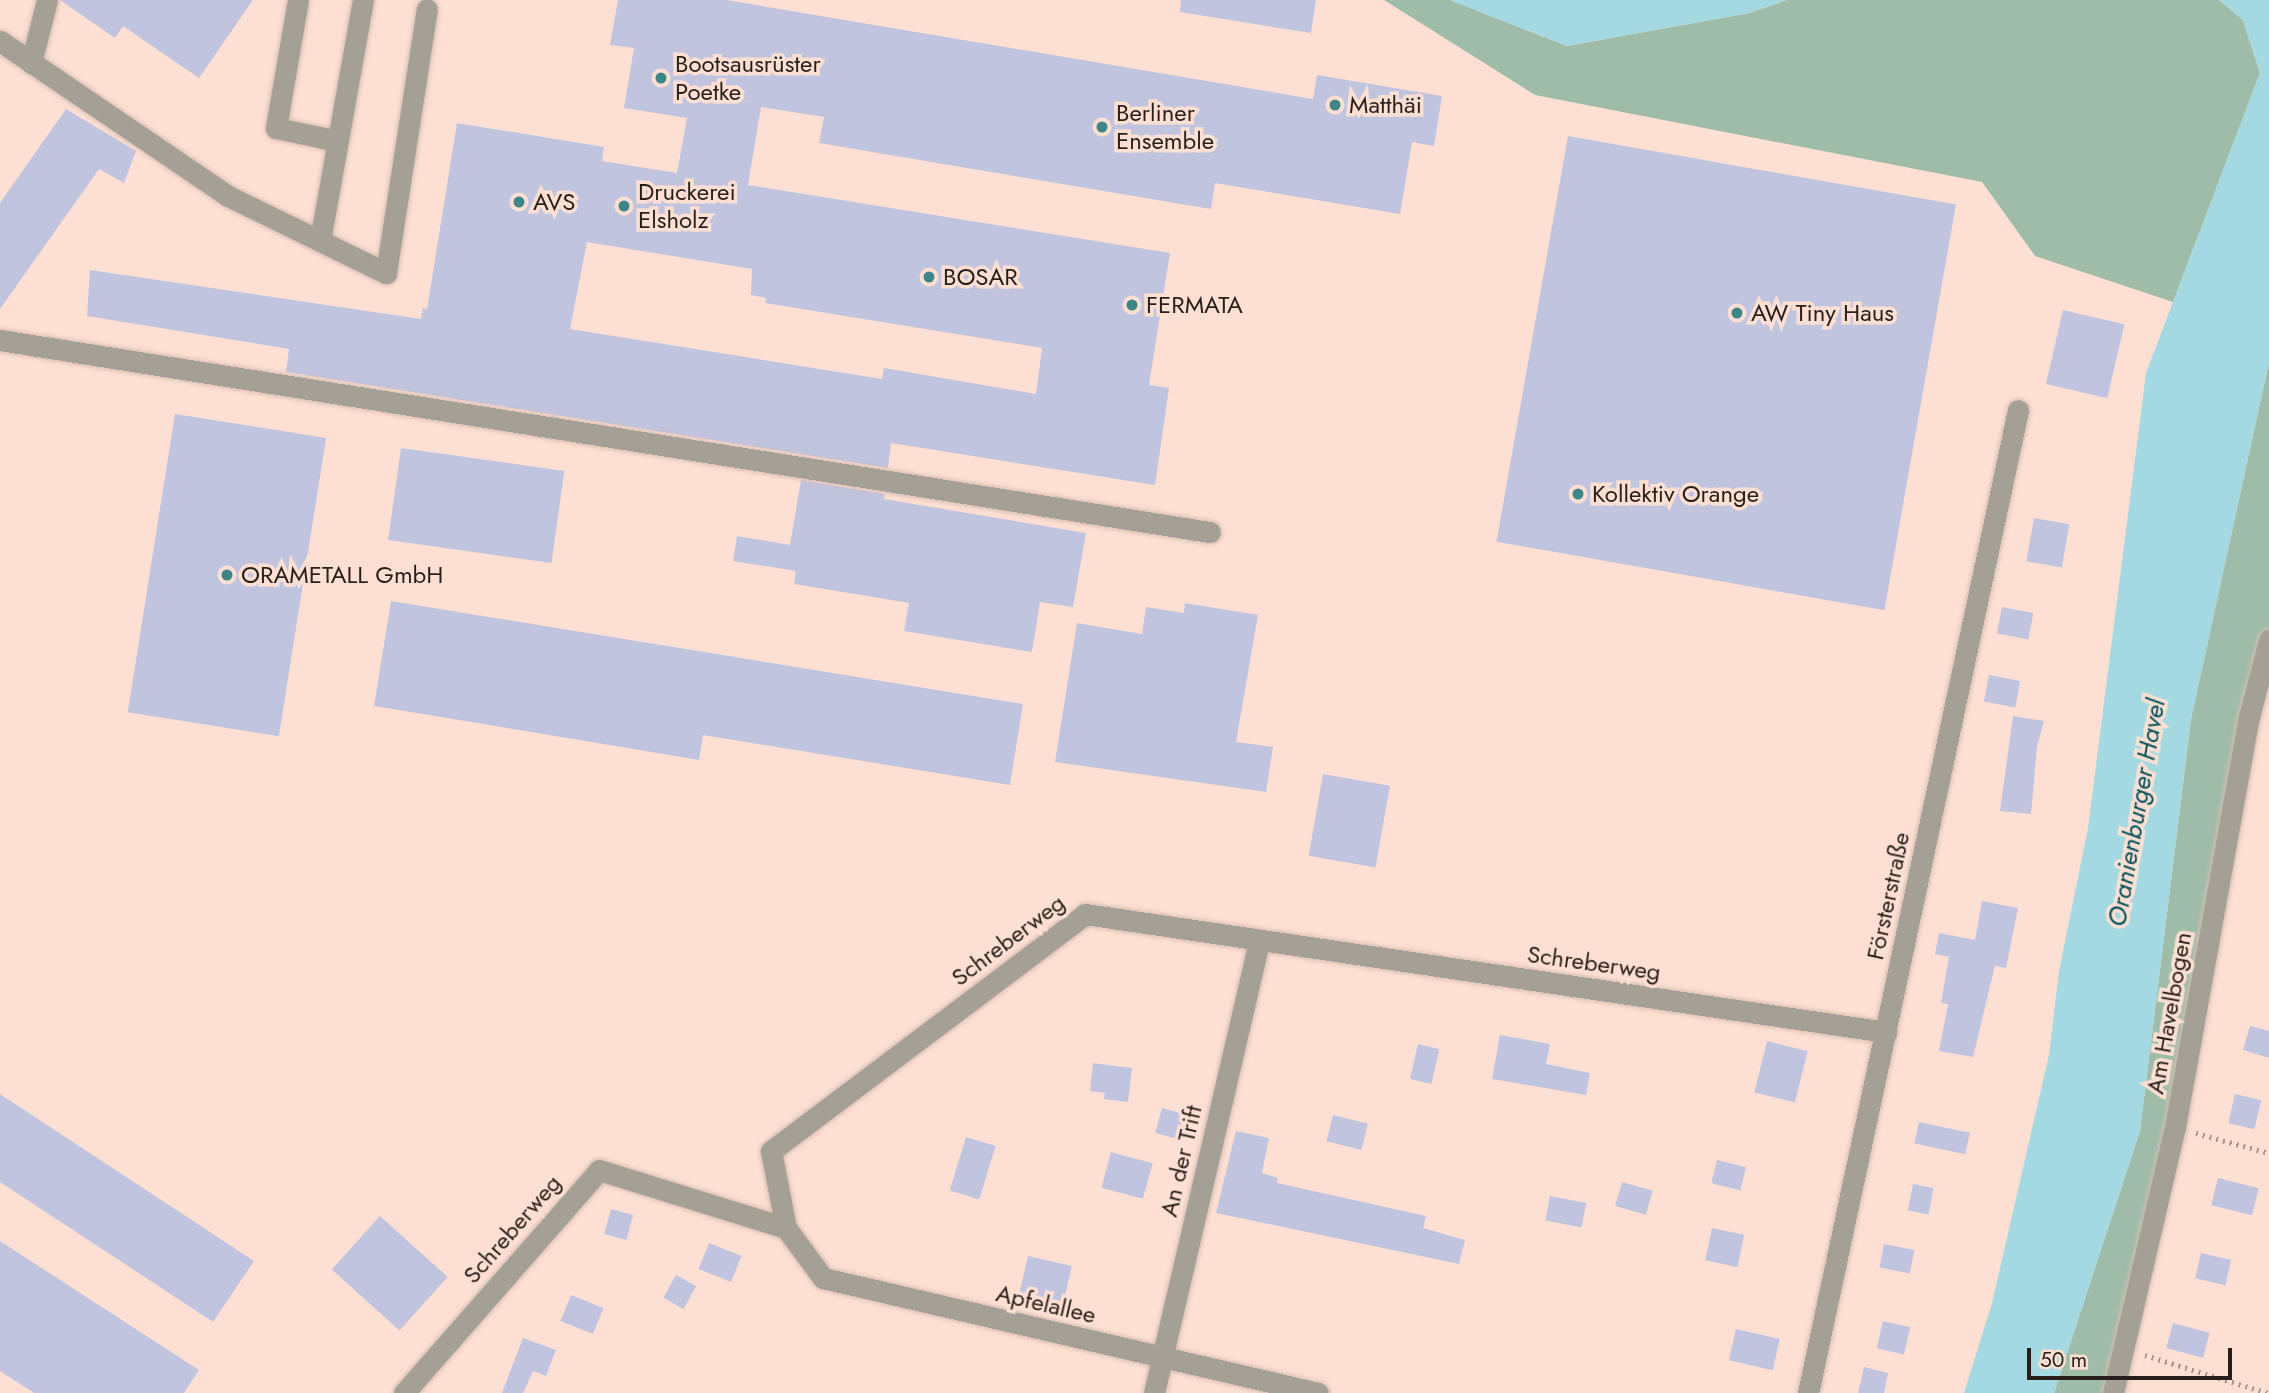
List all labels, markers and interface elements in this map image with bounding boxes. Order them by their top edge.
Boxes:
place label: Bootsausrüster Poetke [675,50,821,106]
marker: Bootsausrüster Poetke [653,70,669,86]
place label: Matthäi [1349,91,1422,119]
marker: Matthäi [1327,97,1343,113]
place label: Berliner Ensemble [1116,99,1214,155]
marker: Berliner Ensemble [1094,119,1110,135]
place label: Druckerei Elsholz [638,178,736,234]
place label: AVS [533,188,575,216]
marker: AVS [511,194,527,210]
marker: Druckerei Elsholz [616,198,632,214]
place label: BOSAR [943,263,1018,291]
marker: BOSAR [921,269,937,285]
place label: FERMATA [1146,291,1243,319]
marker: FERMATA [1124,297,1140,313]
place label: AW Tiny Haus [1751,299,1894,327]
marker: AW Tiny Haus [1729,305,1745,321]
place label: Kollektiv Orange [1592,480,1759,508]
marker: Kollektiv Orange [1570,486,1586,502]
place label: ORAMETALL GmbH [241,561,443,589]
marker: ORAMETALL GmbH [219,567,235,583]
water label: Oranienburger Havel [2102,697,2172,929]
street label: Försterstraße [1860,830,1916,962]
street label: Schreberweg [946,888,1070,992]
street label: Am Havelbogen [2141,930,2197,1096]
street label: Schreberweg [1525,939,1663,987]
street label: An der Trift [1154,1102,1208,1220]
street label: Schreberweg [457,1169,567,1289]
street label: Apfelallee [993,1279,1099,1329]
scale bar [2031,1334,2236,1378]
text: 50 m [2040,1345,2087,1375]

